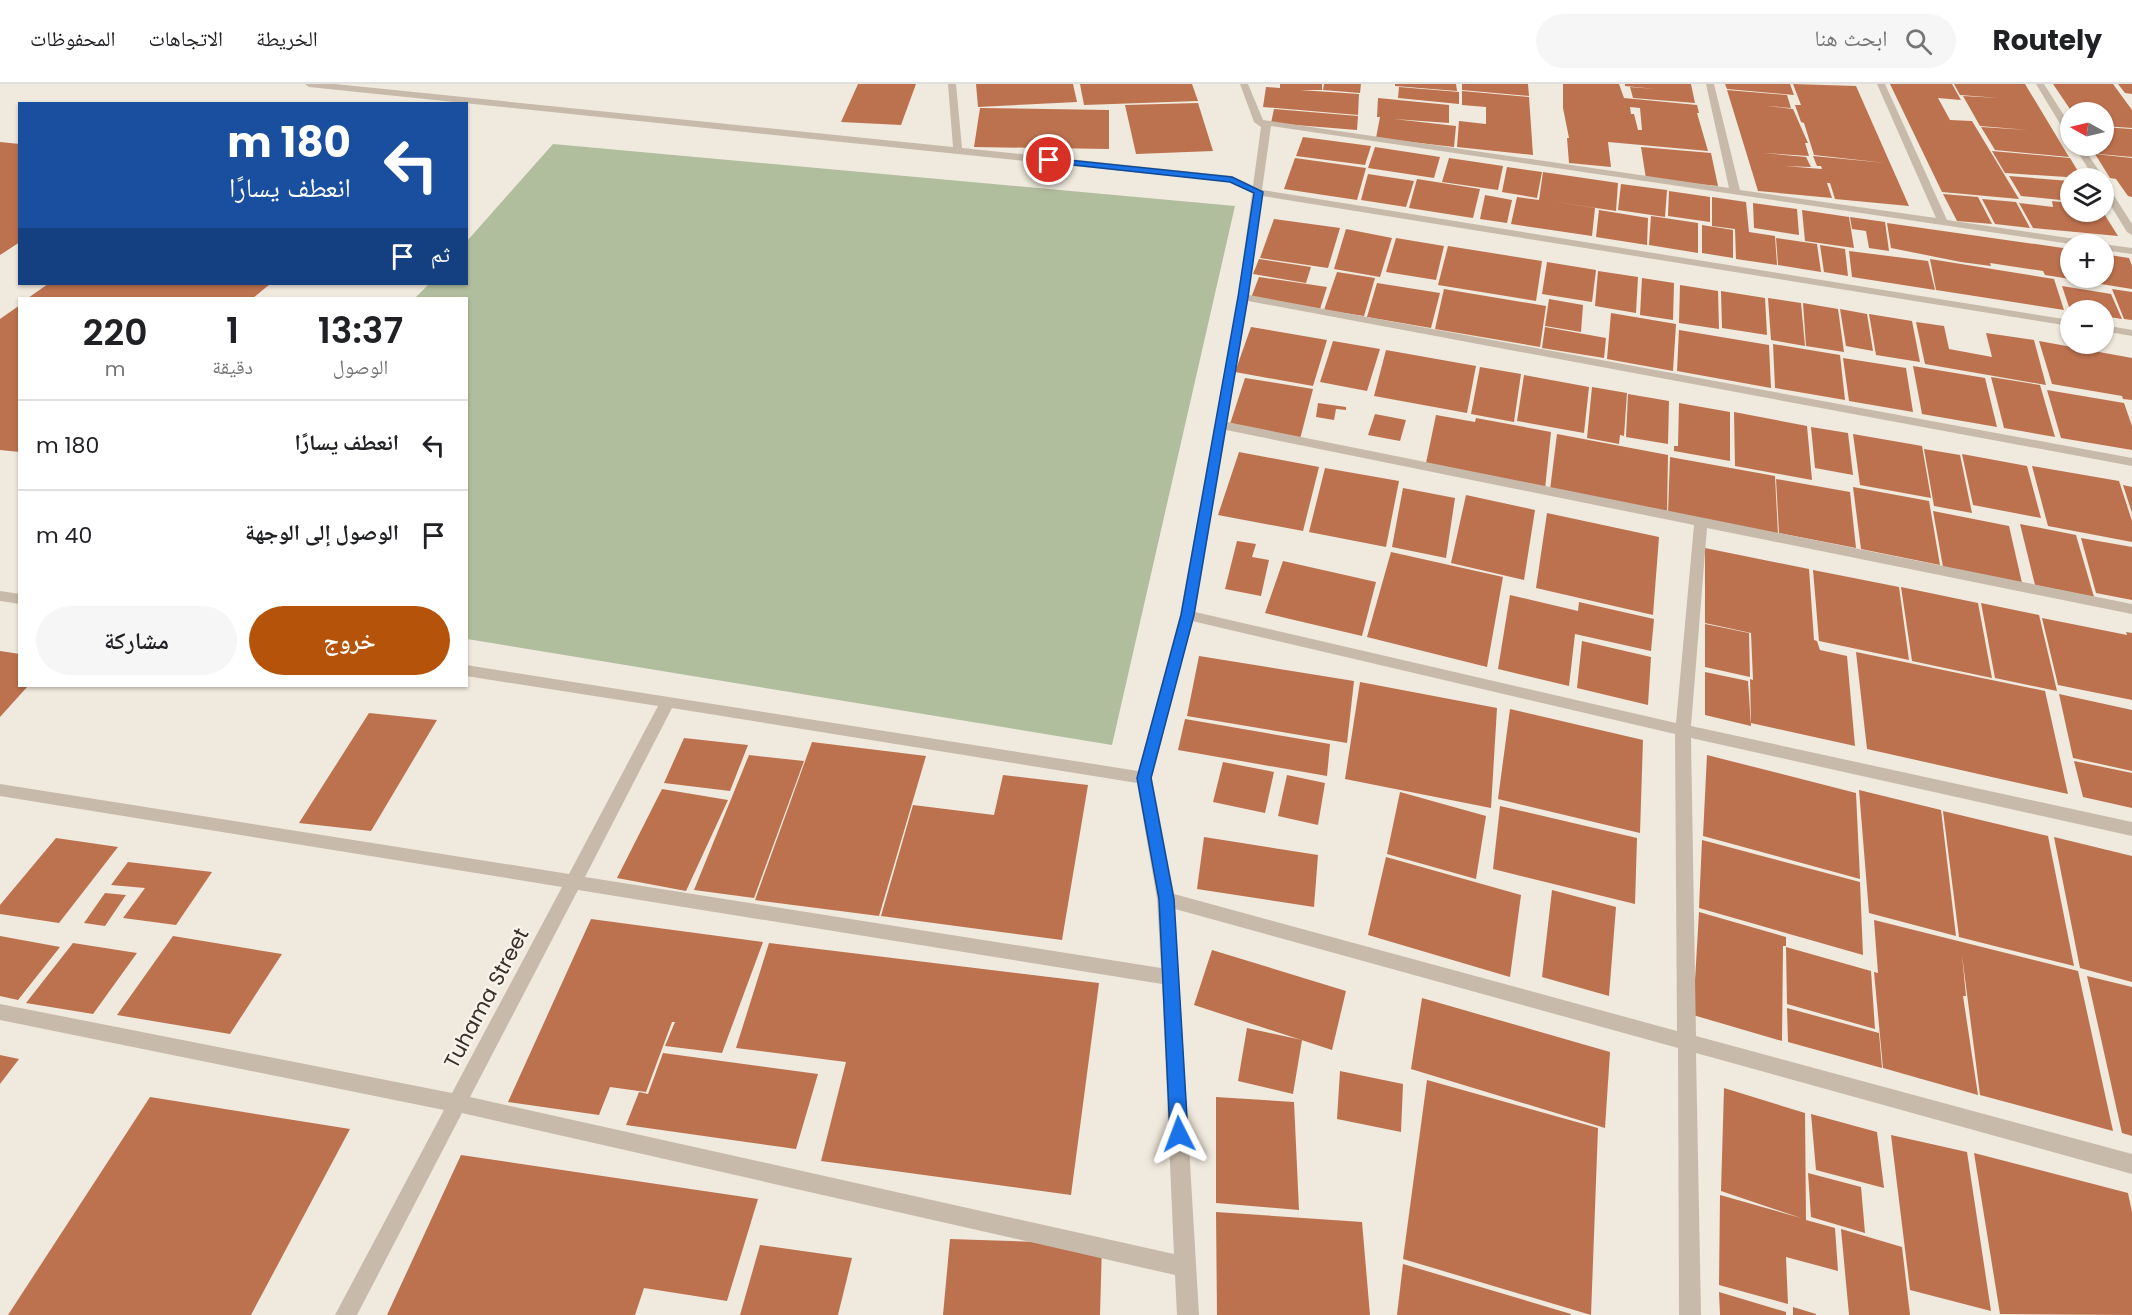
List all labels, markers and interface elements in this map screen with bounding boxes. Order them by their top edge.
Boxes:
search box [1536,14,1956,68]
text: Routely [1992,21,2102,60]
text: ابحث هنا [1815,23,1887,54]
text: المحفوظات [30,24,115,53]
text: الاتجاهات [148,24,223,53]
text: الخريطة [256,24,318,53]
icon: search [1902,25,1935,58]
north arrow [2060,102,2114,156]
map controls [2060,102,2114,354]
text: 180 m [227,113,351,172]
icon: left [372,126,450,204]
pin [1023,134,1074,185]
icon: arrive [1032,143,1065,176]
button: layers [2060,168,2114,222]
text: انعطف يسارًا [229,169,351,206]
button: + [2060,234,2114,288]
text: ثم [431,239,450,270]
icon: arrive [386,240,419,273]
button: − [2060,300,2114,354]
text: 1 [226,305,239,356]
text: 13:37 [318,305,403,356]
text: 220 [83,307,147,358]
text: دقيقة [212,353,253,381]
text: الوصول [333,353,388,381]
text: m [105,355,125,383]
text: انعطف يسارًا [295,427,399,458]
icon: left [417,429,450,462]
text: 180 m [36,430,99,461]
text: الوصول إلى الوجهة [245,517,399,548]
icon: arrive [417,519,450,552]
text: 40 m [36,520,92,551]
button: مشاركة [36,606,237,675]
button: خروج [249,606,450,675]
street label: Tuhama Street [437,923,535,1073]
position arrow [1147,1102,1211,1166]

